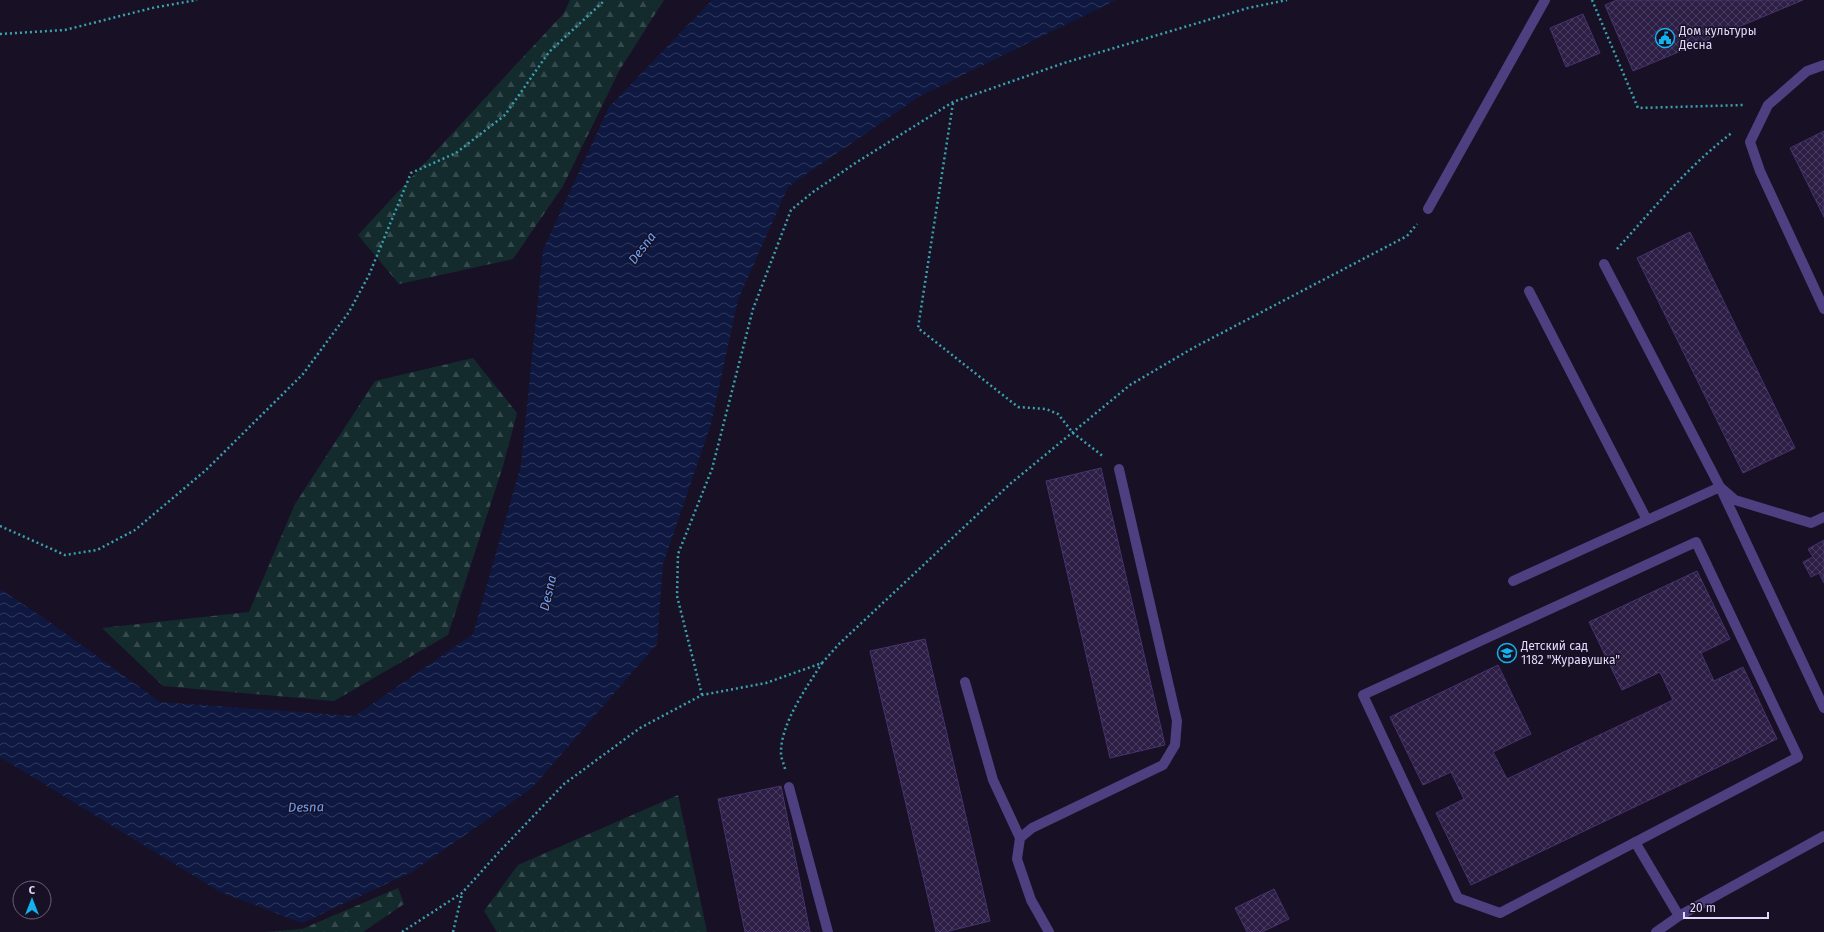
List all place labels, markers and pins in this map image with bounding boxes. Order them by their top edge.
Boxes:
place label: Дом культуры Десна [1678,24,1757,52]
public building icon: Дом культуры Десна [1654,27,1676,49]
place label: Детский сад 1182 "Журавушка" [1520,639,1620,667]
school or university icon: Детский сад 1182 "Журавушка" [1496,642,1518,664]

